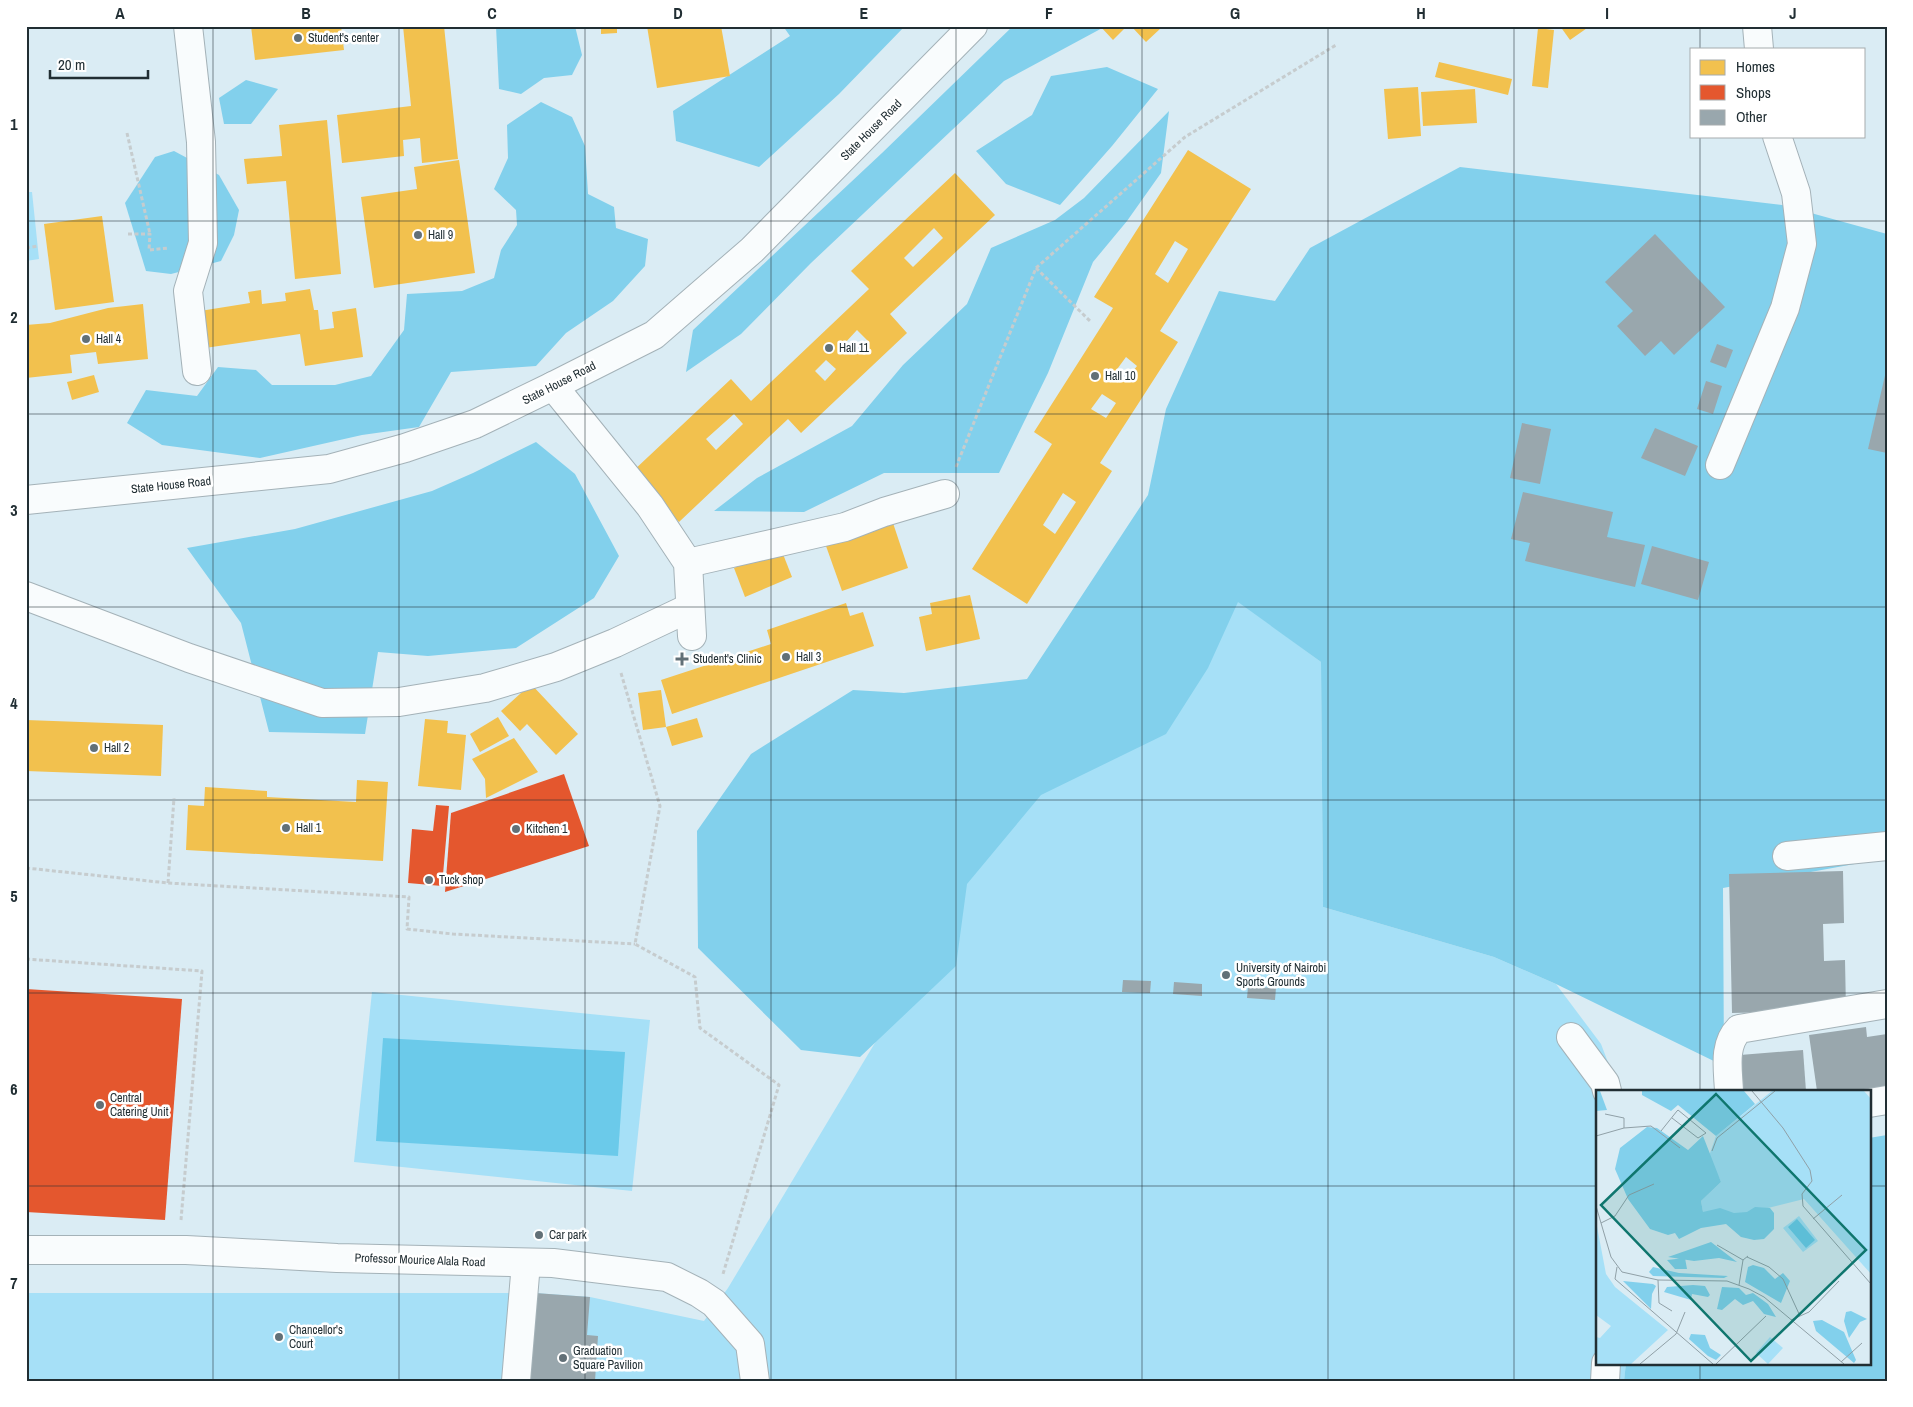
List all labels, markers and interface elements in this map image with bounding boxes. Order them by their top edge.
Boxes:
text: A [115,2,125,24]
text: B [301,2,311,24]
text: C [487,2,497,24]
text: D [673,2,683,24]
text: E [860,2,869,24]
text: F [1045,2,1053,24]
text: G [1230,2,1240,24]
text: H [1416,2,1426,24]
text: I [1605,2,1609,24]
text: J [1789,2,1797,24]
place label: Student's center [308,30,380,46]
marker: Student's center [292,32,304,44]
scale bar [50,48,148,80]
legend [1690,48,1866,138]
text: 20 m [58,54,85,75]
text: Homes [1736,56,1775,77]
text: Shops [1736,82,1771,103]
street label: State House Road [837,96,905,164]
text: Other [1736,106,1767,127]
text: 1 [10,113,18,135]
place label: Hall 9 [428,227,453,243]
marker: Hall 9 [412,229,424,241]
text: 2 [10,306,18,328]
place label: Hall 4 [96,331,122,347]
marker: Hall 4 [80,333,92,345]
place label: Hall 11 [839,340,869,356]
marker: Hall 11 [823,342,835,354]
street label: State House Road [520,358,598,408]
place label: Hall 10 [1105,368,1136,384]
marker: Hall 10 [1089,370,1101,382]
street label: State House Road [130,473,212,497]
text: 3 [10,499,18,521]
place label: Hall 3 [796,649,821,665]
place label: Student's Clinic [693,651,762,667]
marker: Hall 3 [780,651,792,663]
marker: Student's Clinic [675,652,689,666]
text: 4 [10,692,18,714]
place label: Hall 2 [104,740,129,756]
marker: Hall 2 [88,742,100,754]
place label: Hall 1 [296,820,322,836]
place label: Kitchen 1 [526,821,568,837]
marker: Hall 1 [280,822,292,834]
marker: Kitchen 1 [510,823,522,835]
place label: Tuck shop [439,872,484,888]
marker: Tuck shop [423,874,435,886]
text: 5 [10,885,18,907]
place label: University of Nairobi Sports Grounds [1236,960,1326,990]
marker: University of Nairobi Sports Grounds [1220,969,1232,981]
text: 6 [10,1078,18,1100]
place label: Central Catering Unit [110,1090,169,1120]
inset map [1596,1090,1870,1364]
marker: Central Catering Unit [94,1099,106,1111]
place label: Car park [549,1227,587,1243]
marker: Car park [533,1229,545,1241]
street label: Professor Mourice Alala Road [354,1250,486,1270]
text: 7 [10,1272,18,1294]
place label: Chancellor's Court [289,1322,343,1352]
marker: Chancellor's Court [273,1331,285,1343]
place label: Graduation Square Pavilion [573,1343,643,1373]
marker: Graduation Square Pavilion [557,1352,569,1364]

